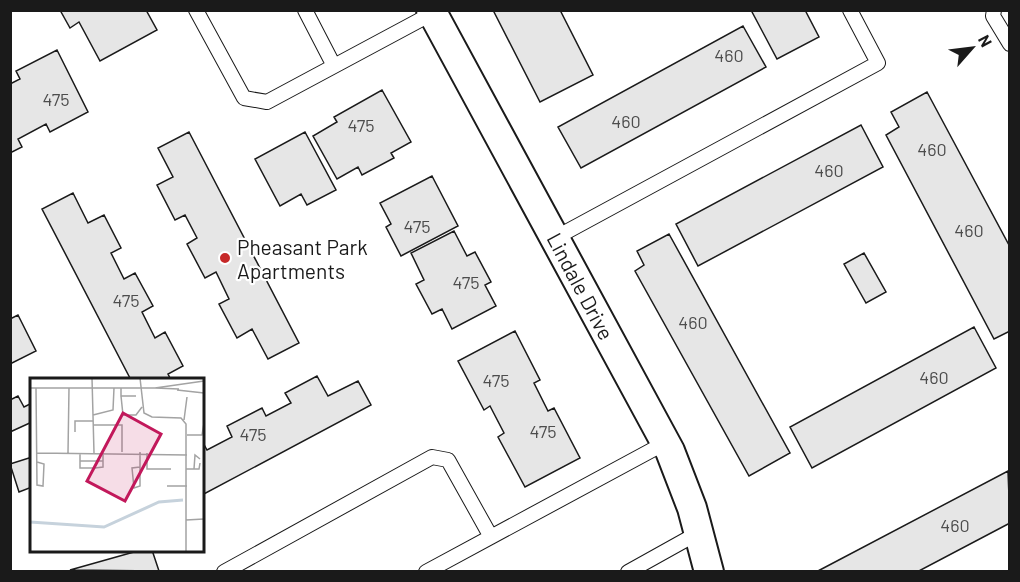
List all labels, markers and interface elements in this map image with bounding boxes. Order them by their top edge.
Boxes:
north arrow [942,18,1002,78]
text: N [975,32,997,50]
house number: 460 [714,44,744,66]
house number: 475 [42,88,70,110]
house number: 460 [611,110,641,132]
house number: 475 [347,114,375,136]
house number: 460 [917,138,947,160]
house number: 460 [814,159,844,181]
house number: 475 [403,215,431,237]
house number: 460 [954,219,984,241]
street label: Lindale Drive [542,228,620,344]
place label: Pheasant Park Apartments [237,234,368,283]
marker: Pheasant Park Apartments [218,251,232,265]
house number: 475 [452,271,480,293]
house number: 475 [112,289,140,311]
house number: 460 [678,311,708,333]
house number: 460 [919,366,949,388]
house number: 475 [482,369,510,391]
inset map [30,378,204,552]
house number: 475 [529,420,557,442]
house number: 475 [239,423,267,445]
house number: 460 [940,514,970,536]

